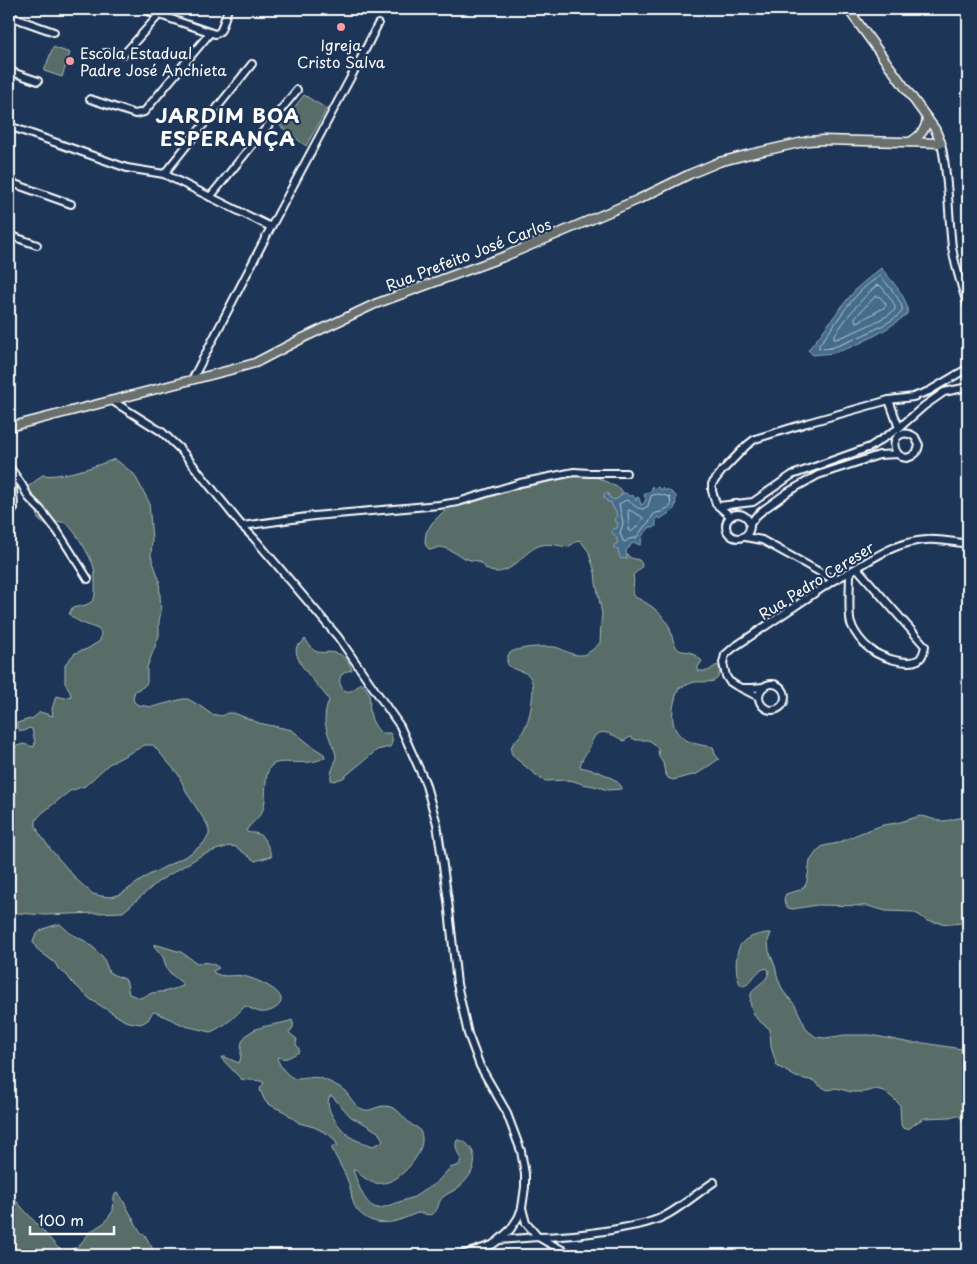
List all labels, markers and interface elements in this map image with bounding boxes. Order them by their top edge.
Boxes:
marker: Igreja Cristo Salva [335,21,347,33]
place label: Igreja Cristo Salva [297,33,386,73]
place label: Escola Estadual Padre José Anchieta [80,41,227,81]
marker: Escola Estadual Padre José Anchieta [64,55,76,67]
district label: JARDIM BOA ESPERANÇA [155,100,301,153]
street label: Rua Prefeito José Carlos [382,212,554,296]
street label: Rua Pedro Cereser [754,535,878,625]
scale bar [30,1204,114,1236]
text: 100 m [38,1208,84,1231]

